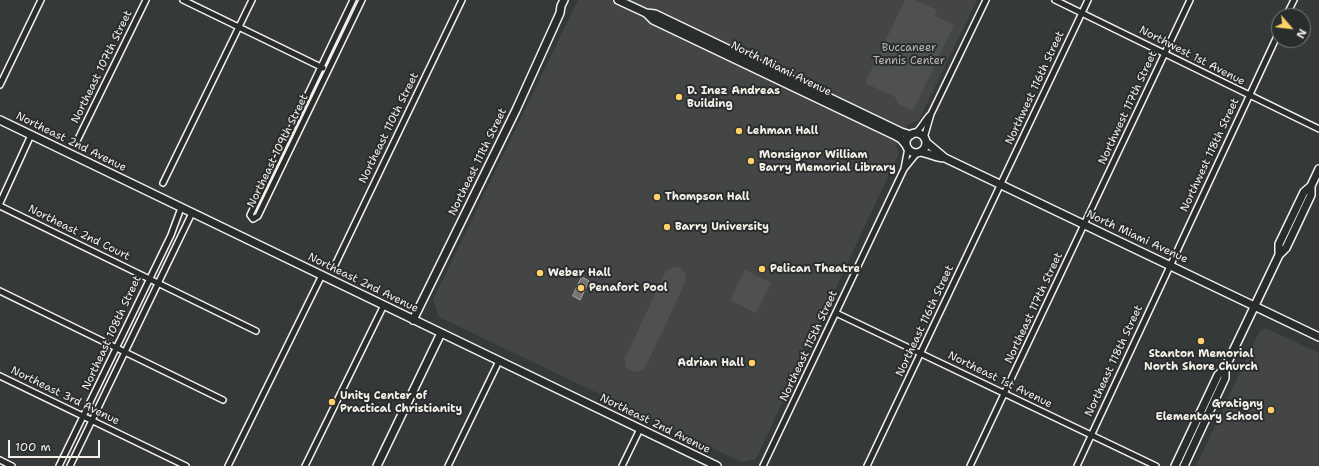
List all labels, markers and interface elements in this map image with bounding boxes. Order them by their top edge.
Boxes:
street label: Northeast 107th Street [69,8,135,126]
north arrow [1271,8,1311,48]
street label: Northwest 1st Avenue [1137,24,1247,88]
text: N [1292,26,1310,41]
street label: Northwest 116th Street [1003,29,1067,147]
street label: North Miami Avenue [729,39,833,99]
park label: Buccaneer Tennis Center [873,41,945,67]
street label: Northwest 117th Street [1096,49,1160,167]
street label: Northeast 110th Street [356,70,422,186]
place label: D. Inez Andreas Building [687,84,780,110]
street label: Northeast 109th Street [245,92,311,210]
marker: D. Inez Andreas Building [674,92,684,102]
street label: Northwest 118th Street [1178,96,1242,214]
street label: Northeast 111th Street [446,106,510,218]
street label: Northeast 2nd Avenue [14,109,128,175]
place label: Lehman Hall [747,124,818,138]
marker: Lehman Hall [734,126,744,136]
place label: Monsignor William Barry Memorial Library [759,148,896,174]
marker: Monsignor William Barry Memorial Library [746,156,756,166]
place label: Thompson Hall [665,190,750,204]
marker: Thompson Hall [652,192,662,202]
street label: Northeast 2nd Court [26,203,132,263]
street label: North Miami Avenue [1084,208,1190,266]
place label: Barry University [675,220,769,234]
marker: Barry University [662,222,672,232]
street label: Northeast 2nd Avenue [306,250,420,316]
street label: Northeast 117th Street [1002,250,1066,366]
place label: Pelican Theatre [770,262,860,276]
street label: Northeast 116th Street [893,263,957,379]
marker: Pelican Theatre [757,264,767,274]
place label: Weber Hall [548,266,611,280]
marker: Weber Hall [535,268,545,278]
street label: Northeast 108th Street [80,274,144,392]
place label: Penafort Pool [589,281,668,295]
marker: Penafort Pool [576,283,586,293]
street label: Northeast 115th Street [778,288,840,404]
street label: Northeast 118th Street [1082,303,1146,419]
marker: Stanton Memorial North Shore Church [1196,336,1206,346]
place label: Stanton Memorial North Shore Church [1144,347,1258,373]
street label: Northeast 1st Avenue [946,349,1054,411]
place label: Adrian Hall [678,356,744,370]
marker: Adrian Hall [747,358,757,368]
street label: Northeast 3rd Avenue [8,364,122,428]
place label: Unity Center of Practical Christianity [340,389,462,415]
street label: Northeast 2nd Avenue [598,391,712,457]
marker: Unity Center of Practical Christianity [327,397,337,407]
place label: Gratigny Elementary School [1155,397,1263,423]
marker: Gratigny Elementary School [1266,405,1276,415]
scale bar [10,432,102,458]
text: 100 m [15,439,51,455]

